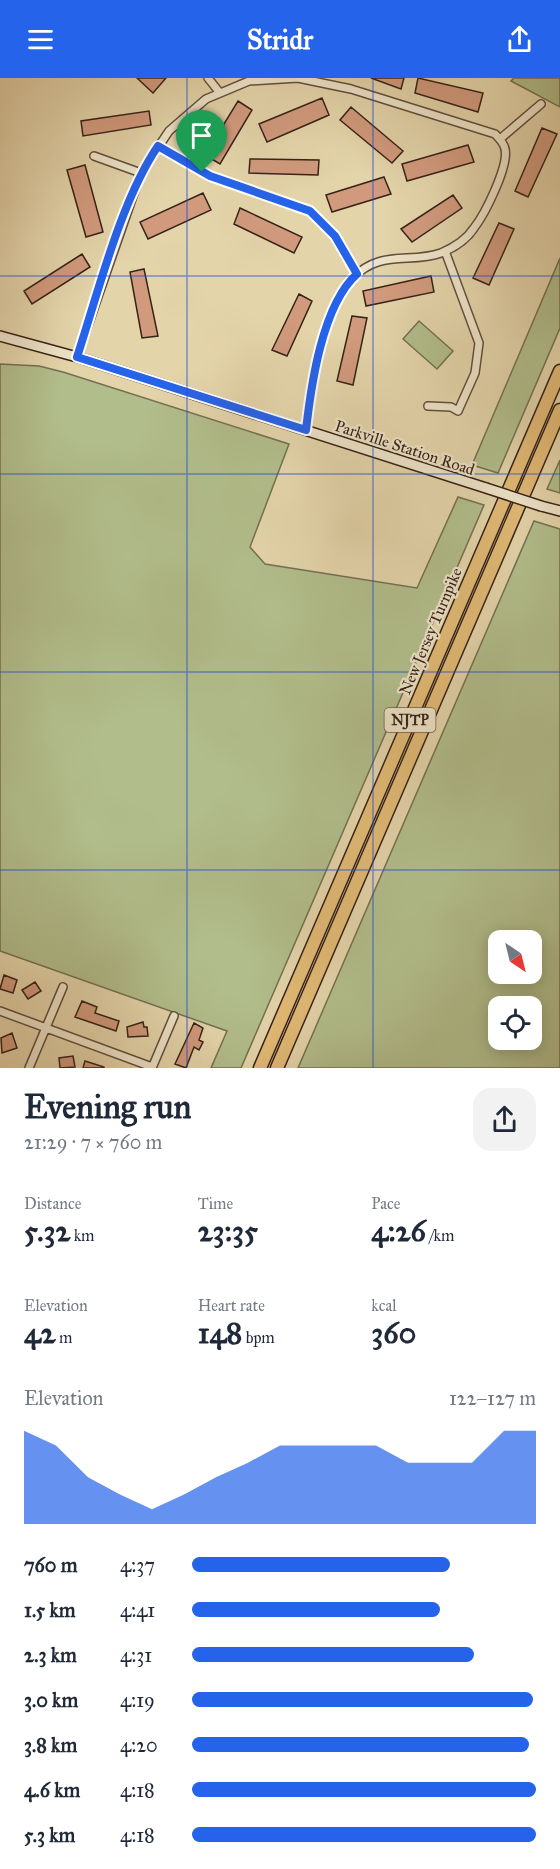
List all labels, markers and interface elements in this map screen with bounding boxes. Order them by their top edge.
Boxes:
icon: menu [24,23,57,56]
text: Stridr [247,23,313,56]
icon: share [503,23,536,56]
pin [176,110,227,172]
icon: arrive [185,119,218,152]
street label: Parkville Station Road [333,416,477,479]
street label: New Jersey Turnpike [395,564,467,698]
road number: NJTP [384,708,436,732]
north arrow [488,930,542,984]
map controls [488,930,542,1050]
button: locate [488,996,542,1050]
text: Evening run [24,1087,191,1127]
button: share [473,1088,536,1151]
text: 21:29 · 7 × 760 m [24,1130,162,1154]
text: Distance [24,1194,81,1213]
text: Time [198,1194,233,1213]
text: Pace [371,1194,400,1213]
text: 5.32 [24,1213,70,1249]
text: 23:35 [198,1213,258,1249]
text: 4:26 [371,1213,426,1249]
text: km [70,1226,95,1245]
text: /km [426,1226,454,1245]
text: Elevation [24,1296,88,1315]
text: Heart rate [198,1296,265,1315]
text: kcal [371,1296,396,1315]
text: 42 [24,1315,56,1351]
text: 148 [198,1315,242,1351]
text: 360 [371,1315,416,1351]
text: m [56,1328,72,1347]
text: bpm [242,1328,275,1347]
text: Elevation [24,1386,103,1410]
text: 122–127 m [449,1386,536,1410]
text: 760 m [24,1553,78,1577]
text: 4:37 [120,1553,155,1577]
text: 1.5 km [24,1598,75,1622]
text: 4:41 [120,1598,155,1622]
text: 2.3 km [24,1643,77,1667]
text: 4:31 [120,1643,152,1667]
text: 3.0 km [24,1688,78,1712]
text: 4:19 [120,1688,155,1712]
text: 3.8 km [24,1733,77,1757]
text: 4:20 [120,1733,158,1757]
text: 4.6 km [24,1778,80,1802]
text: 4:18 [120,1778,155,1802]
text: 5.3 km [24,1823,75,1847]
text: 4:18 [120,1823,155,1847]

